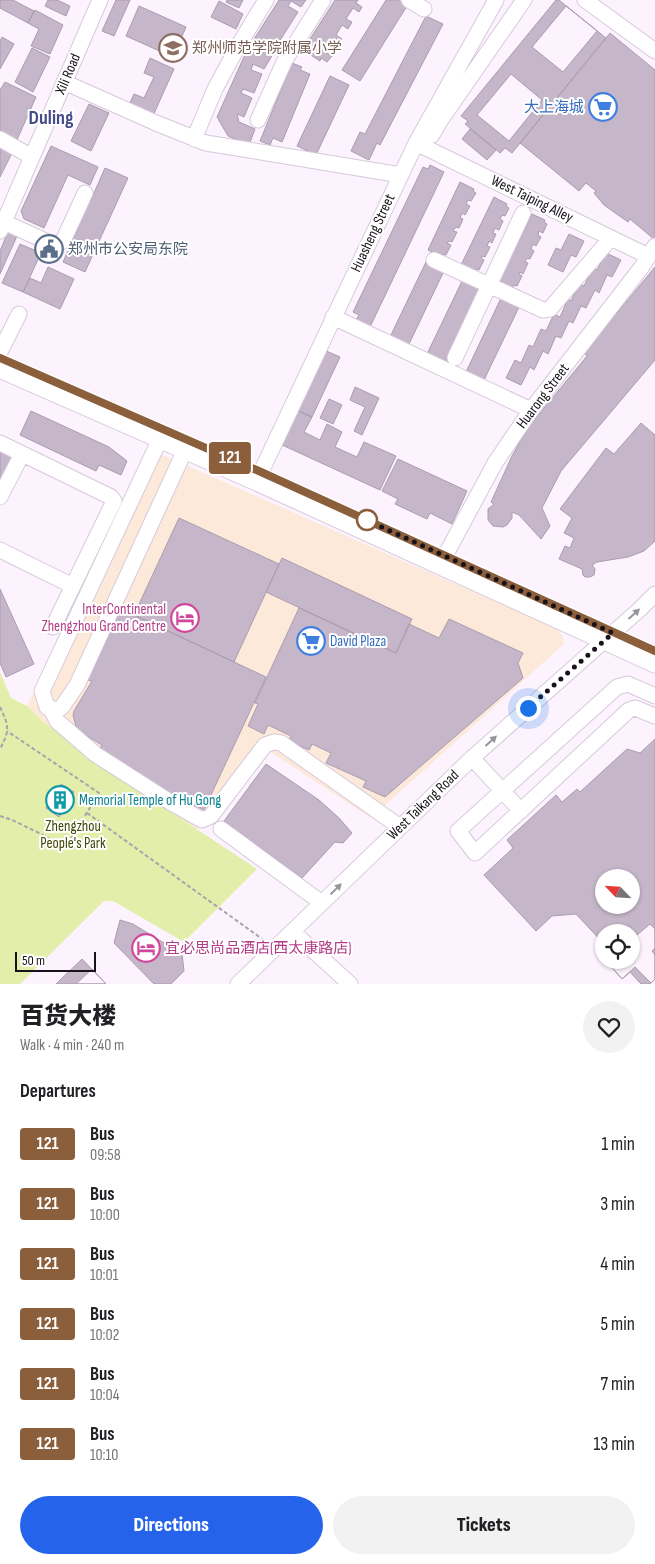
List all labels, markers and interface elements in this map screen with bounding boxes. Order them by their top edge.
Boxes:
school or university icon: 郑州师范学院附属小学 [158,33,188,63]
place label: 郑州师范学院附属小学 [192,39,342,58]
street label: Xili Road [51,51,85,98]
supermarket icon: 大上海城 [588,92,618,122]
place label: 大上海城 [524,98,584,117]
district label: Duling [29,106,74,130]
street label: West Taiping Alley [488,171,576,227]
street label: Huasheng Street [347,191,400,275]
public building icon: 郑州市公安局东院 [34,234,64,264]
place label: 郑州市公安局东院 [68,240,188,259]
street label: Huarong Street [512,359,574,432]
line badge: 121 [201,442,259,474]
text: 121 [219,447,241,468]
unlabelled marker [356,509,378,531]
place label: InterContinental Zhengzhou Grand Centre [41,600,166,636]
hotel icon: InterContinental Zhengzhou Grand Centre [170,603,200,633]
one-way arrow [628,608,640,620]
supermarket icon: David Plaza [296,626,326,656]
place label: David Plaza [330,632,386,651]
your location [516,696,541,721]
one-way arrow [485,735,498,746]
street label: West Taikang Road [383,766,463,844]
building icon: Memorial Temple of Hu Gong [45,785,75,815]
place label: Memorial Temple of Hu Gong [79,791,221,810]
park label: Zhengzhou People's Park [40,817,106,853]
north arrow [595,869,640,914]
map controls [595,869,640,969]
one-way arrow [330,883,342,895]
button: locate [595,924,640,969]
hotel icon: 宜必思尚品酒店(西太康路店) [131,933,161,963]
place label: 宜必思尚品酒店(西太康路店) [165,939,352,958]
scale bar [15,949,96,972]
text: 50 m [22,952,45,969]
button: heart [583,1001,635,1053]
text: 百货大楼 [20,1002,116,1031]
text: Walk · 4 min · 240 m [20,1036,124,1055]
text: Departures [20,1080,96,1103]
text: Bus [90,1123,115,1146]
text: 121 [36,1133,59,1154]
text: 1 min [601,1133,635,1156]
text: 09:58 [90,1146,121,1165]
text: Bus [90,1183,115,1206]
text: 121 [36,1193,59,1214]
text: 3 min [600,1193,635,1216]
text: 10:00 [90,1206,120,1225]
text: Bus [90,1243,115,1266]
text: 121 [36,1253,59,1274]
text: 4 min [600,1253,635,1276]
text: 10:01 [90,1266,118,1285]
text: Bus [90,1303,115,1326]
text: 121 [36,1313,59,1334]
text: 5 min [600,1313,635,1336]
text: 10:02 [90,1326,119,1345]
text: Bus [90,1363,115,1386]
text: 121 [36,1373,59,1394]
text: 7 min [601,1373,635,1396]
text: 10:04 [90,1386,119,1405]
text: Bus [90,1423,115,1446]
text: 121 [36,1433,59,1454]
text: 13 min [594,1433,635,1456]
text: 10:10 [90,1446,118,1465]
button: Directions [20,1496,323,1554]
button: Tickets [333,1496,635,1554]

